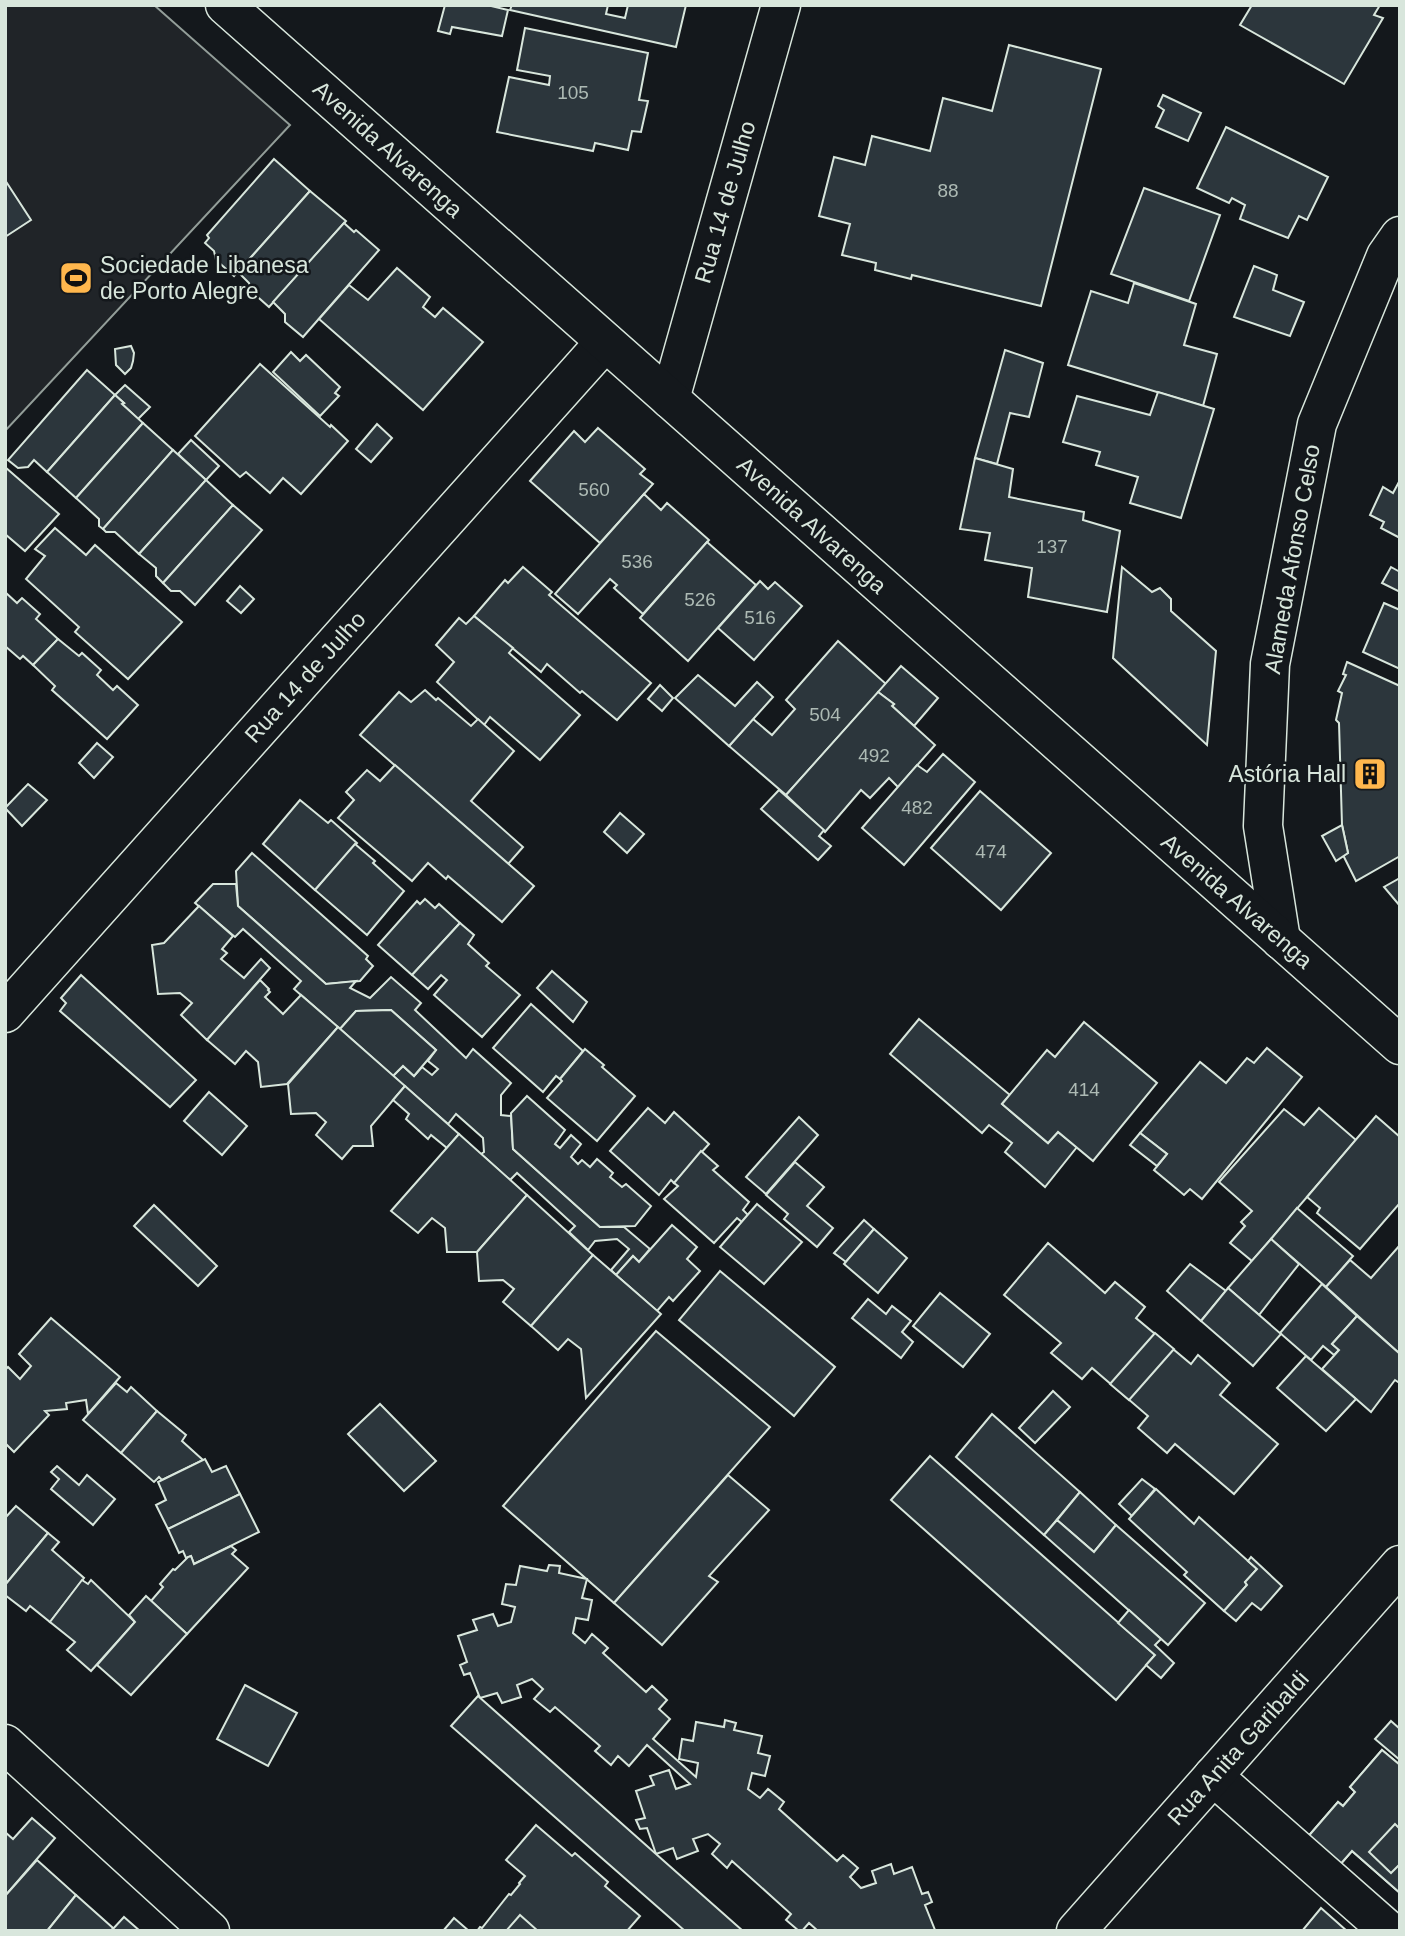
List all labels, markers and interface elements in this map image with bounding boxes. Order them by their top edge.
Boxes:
street label: Avenida Alvarenga [308,75,468,223]
house number: 105 [557,82,589,103]
street label: Rua 14 de Julho [689,118,761,286]
house number: 88 [937,180,959,201]
place label: Sociedade Libanesa de Porto Alegre [100,252,309,304]
sports icon: Sociedade Libanesa de Porto Alegre [57,259,95,297]
street label: Alameda Afonso Celso [1259,442,1325,676]
street label: Avenida Alvarenga [732,451,892,599]
house number: 560 [578,479,610,500]
house number: 137 [1036,536,1068,557]
house number: 536 [621,551,653,572]
house number: 526 [684,589,716,610]
street label: Rua 14 de Julho [239,606,371,748]
house number: 516 [744,607,776,628]
house number: 504 [809,704,841,725]
house number: 492 [858,745,890,766]
building icon: Astória Hall [1351,755,1389,793]
place label: Astória Hall [1228,761,1346,787]
house number: 482 [901,797,933,818]
street label: Avenida Alvarenga [1156,828,1318,974]
house number: 474 [975,841,1007,862]
house number: 414 [1068,1079,1100,1100]
street label: Rua Anita Garibaldi [1162,1666,1314,1830]

